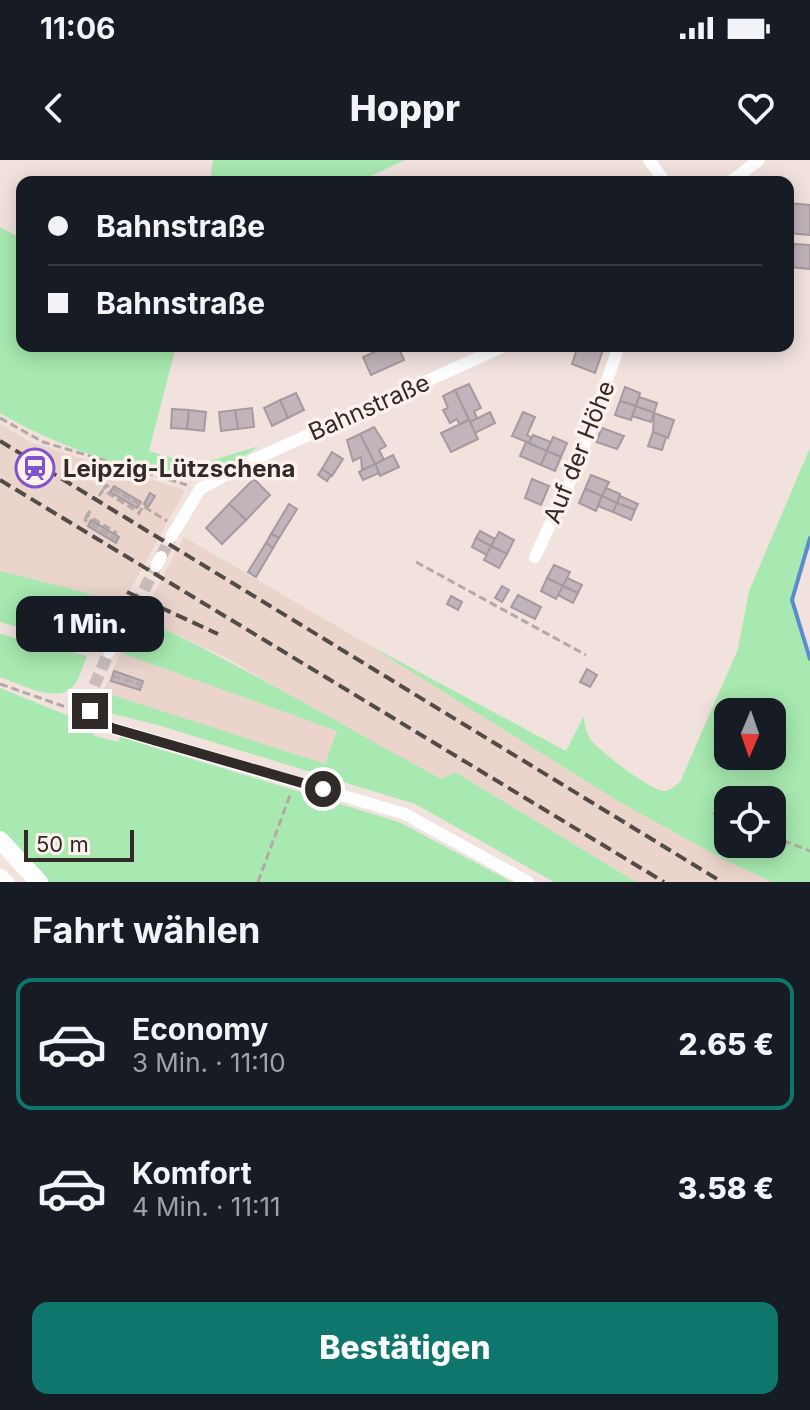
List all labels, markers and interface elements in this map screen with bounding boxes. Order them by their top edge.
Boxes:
text: 11:06 [40,10,116,46]
icon: back [32,86,76,130]
text: Hoppr [350,86,460,130]
icon: heart [734,86,778,130]
text: Bahnstraße [96,208,265,244]
text: Bahnstraße [96,285,265,321]
street label: Bahnstraße [304,367,434,447]
street label: Auf der Höhe [537,376,621,528]
station icon: Leipzig-Lützschena [14,447,56,489]
place label: Leipzig-Lützschena [63,454,295,483]
callout: 1 Min. [16,595,164,651]
text: 1 Min. [53,608,127,639]
route end [72,693,108,729]
north arrow [714,698,786,770]
map controls [714,698,786,858]
route start [305,771,341,807]
button: locate [714,786,786,858]
scale bar [24,826,134,862]
text: 50 m [36,831,89,857]
text: Fahrt wählen [32,908,260,952]
icon: car [36,1008,108,1080]
text: Economy [132,1011,268,1047]
text: 2.65 € [678,1026,774,1062]
text: 3 Min. · 11:10 [132,1047,286,1078]
icon: car [36,1152,108,1224]
text: Komfort [132,1155,252,1191]
text: 3.58 € [678,1170,774,1206]
text: 4 Min. · 11:11 [132,1191,281,1222]
button: Bestätigen [32,1302,778,1394]

